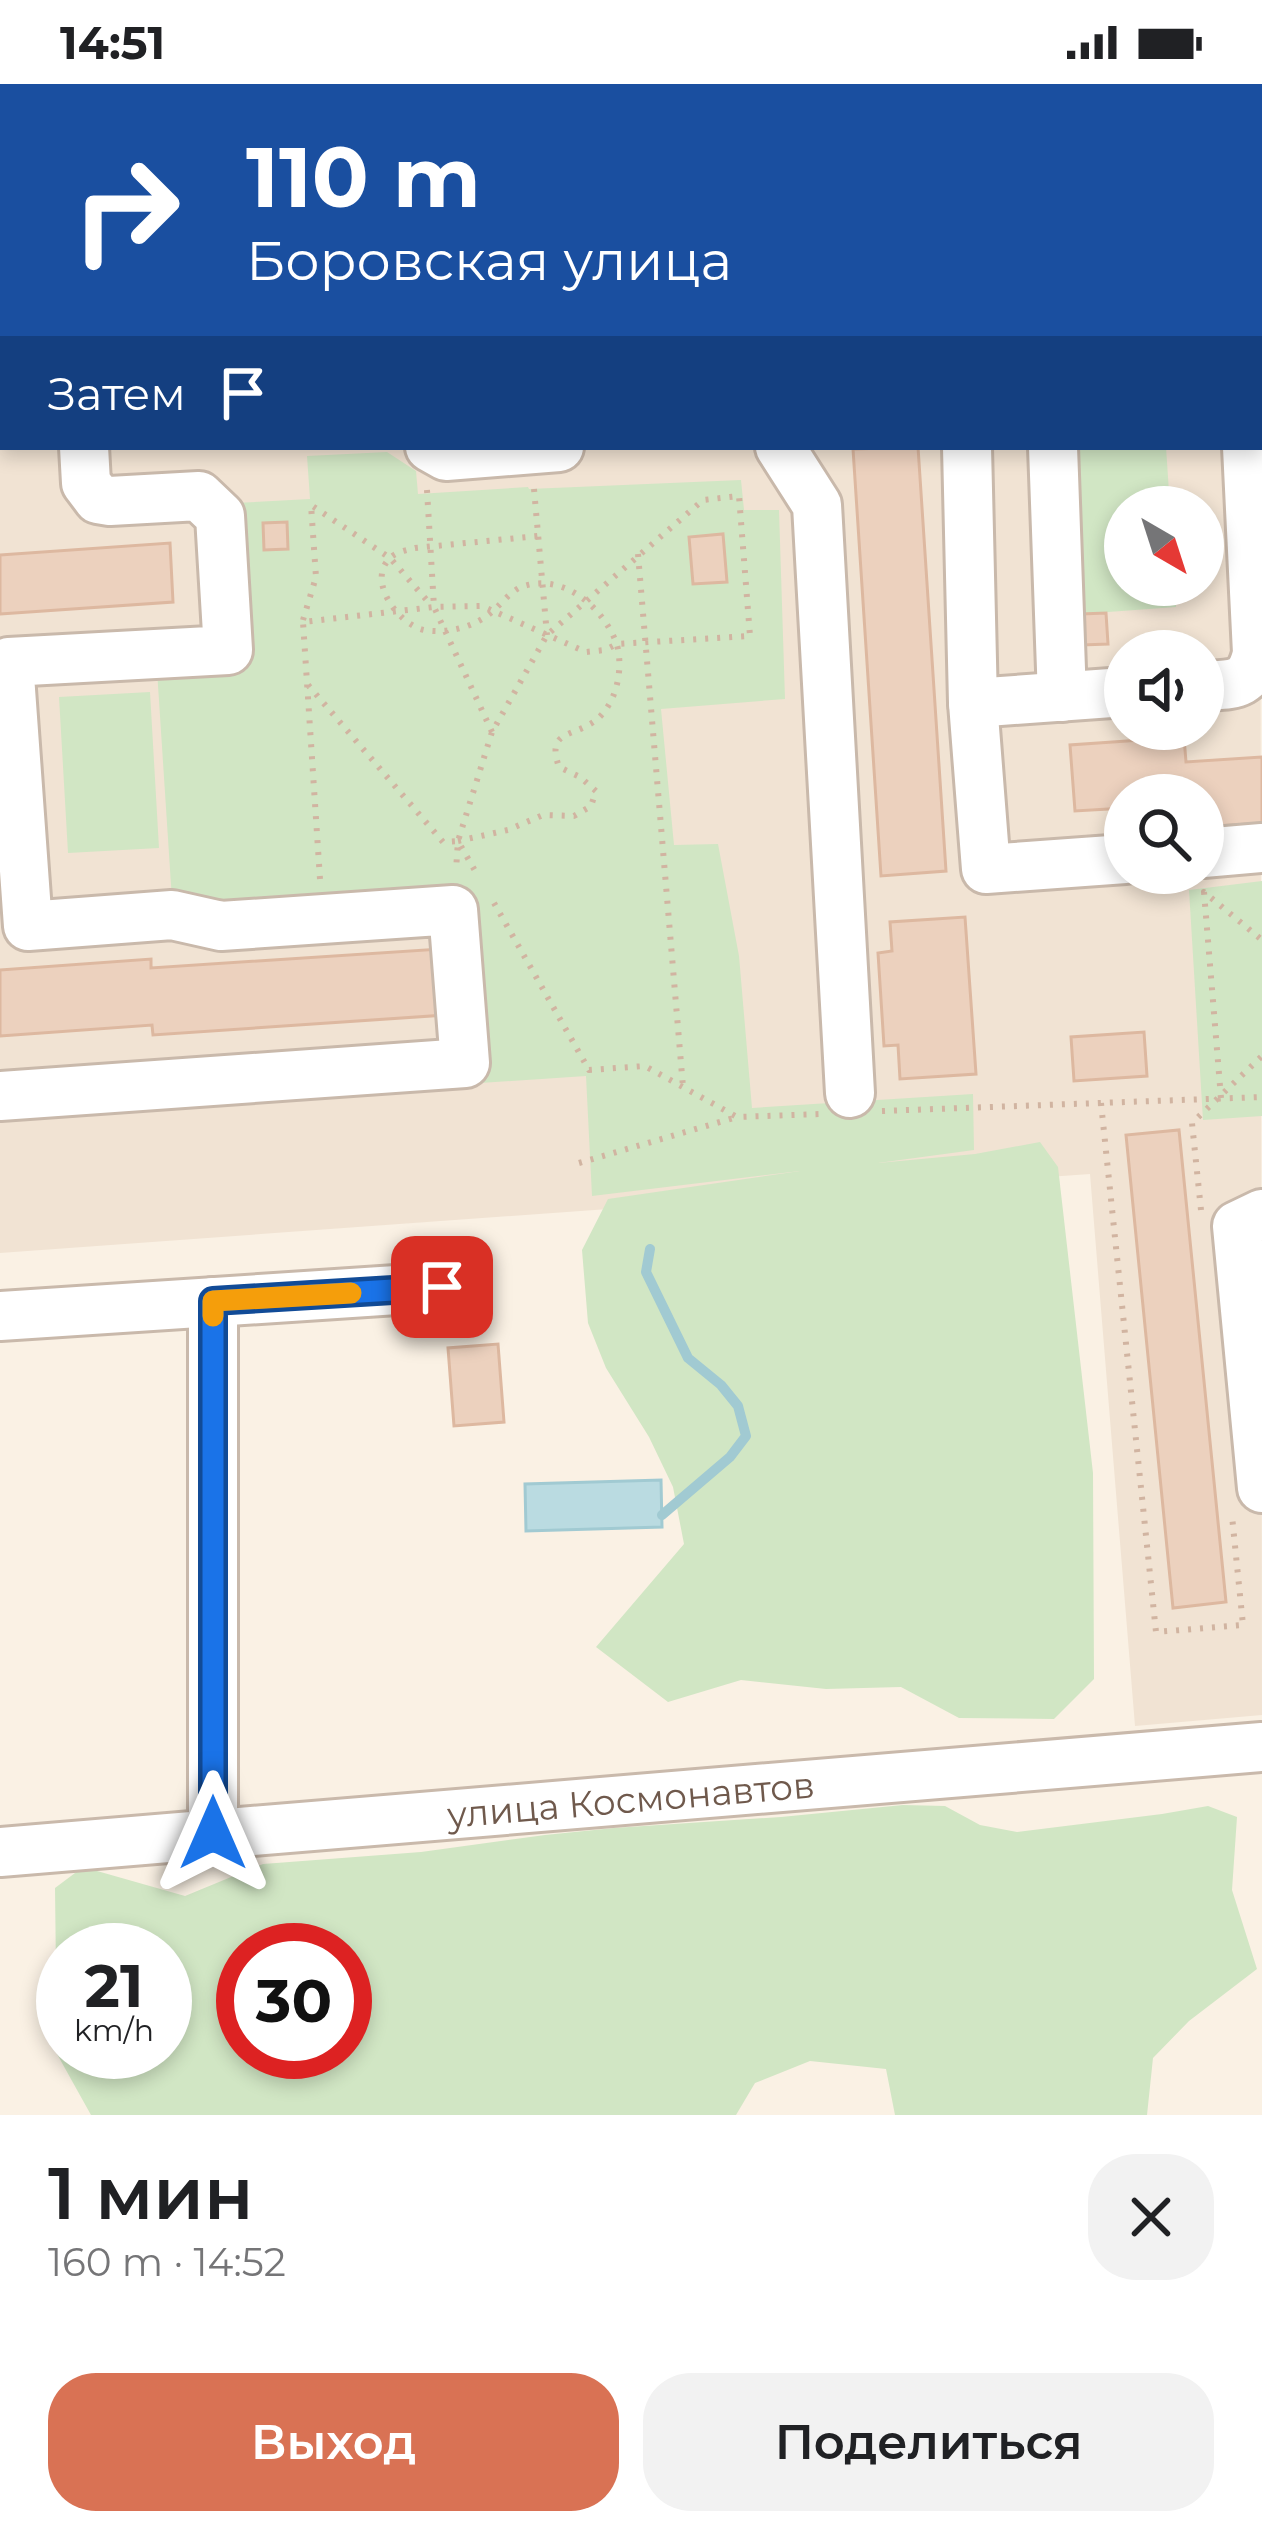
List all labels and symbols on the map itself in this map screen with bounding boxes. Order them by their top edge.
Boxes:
north arrow [1104,486,1224,606]
pin [391,1236,493,1338]
street label: улица Космонавтов [444,1762,816,1837]
position arrow [150,1770,276,1896]
speed limit sign: 30 [216,1923,372,2079]

